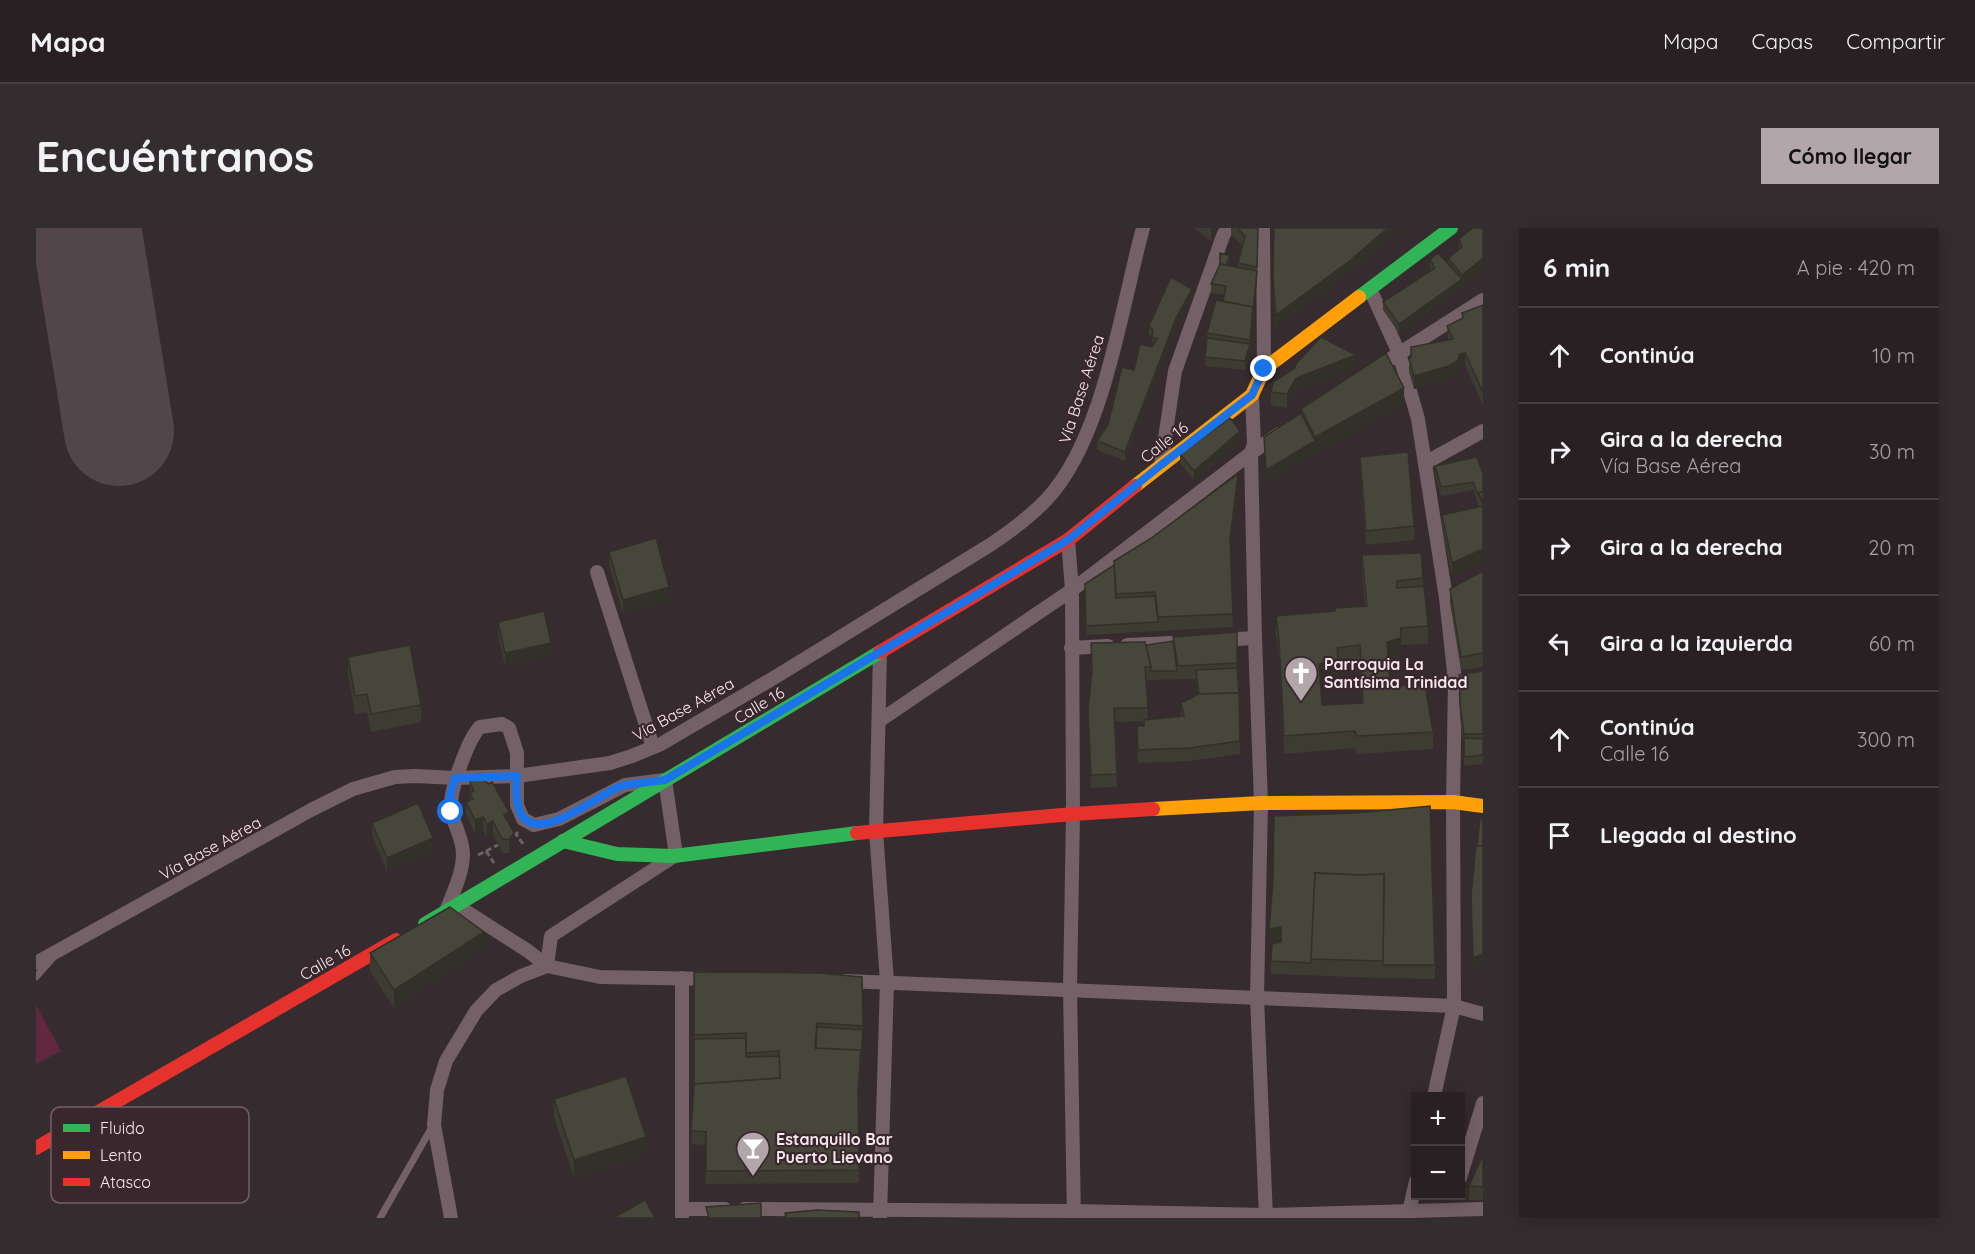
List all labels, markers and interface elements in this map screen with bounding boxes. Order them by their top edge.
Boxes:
text: Mapa [30,24,106,59]
text: Mapa [1663,28,1718,54]
text: Capas [1751,28,1813,54]
text: Compartir [1846,28,1945,54]
button: Cómo llegar [1761,128,1939,184]
text: Encuéntranos [36,130,314,183]
text: 6 min [1543,251,1610,284]
text: A pie · 420 m [1797,255,1915,280]
street label: Vía Base Aérea [1054,332,1108,446]
icon: ahead [1543,339,1576,372]
text: Continúa [1600,341,1695,369]
text: 10 m [1872,343,1915,368]
route end [1250,355,1276,381]
street label: Calle 16 [1136,417,1192,467]
text: Gira a la derecha [1600,425,1783,453]
icon: right [1543,435,1576,468]
text: 30 m [1869,439,1915,464]
text: Vía Base Aérea [1600,453,1741,478]
icon: right [1543,531,1576,564]
text: Gira a la derecha [1600,533,1783,561]
text: 20 m [1868,535,1915,560]
icon: left [1543,627,1576,660]
text: Gira a la izquierda [1600,629,1793,657]
text: 60 m [1869,631,1915,656]
place label: Parroquia La Santísima Trinidad [1324,654,1467,692]
church icon: Parroquia La Santísima Trinidad [1283,655,1319,702]
street label: Vía Base Aérea [629,673,737,745]
street label: Calle 16 [730,682,788,728]
text: Continúa [1600,713,1695,741]
icon: ahead [1543,723,1576,756]
text: 300 m [1857,727,1915,752]
text: Calle 16 [1600,741,1669,766]
route start [437,798,463,824]
street label: Vía Base Aérea [156,812,264,884]
icon: arrive [1543,819,1576,852]
text: Llegada al destino [1600,821,1797,849]
street label: Calle 16 [296,939,354,984]
map controls [1411,1092,1465,1200]
button: + [1411,1092,1465,1146]
legend [51,1107,249,1203]
text: Fluido [100,1118,145,1138]
place label: Estanquillo Bar Puerto Lievano [776,1129,893,1167]
bar icon: Estanquillo Bar Puerto Lievano [735,1130,771,1177]
text: Lento [100,1145,142,1165]
button: − [1411,1146,1465,1200]
text: Atasco [100,1172,151,1192]

